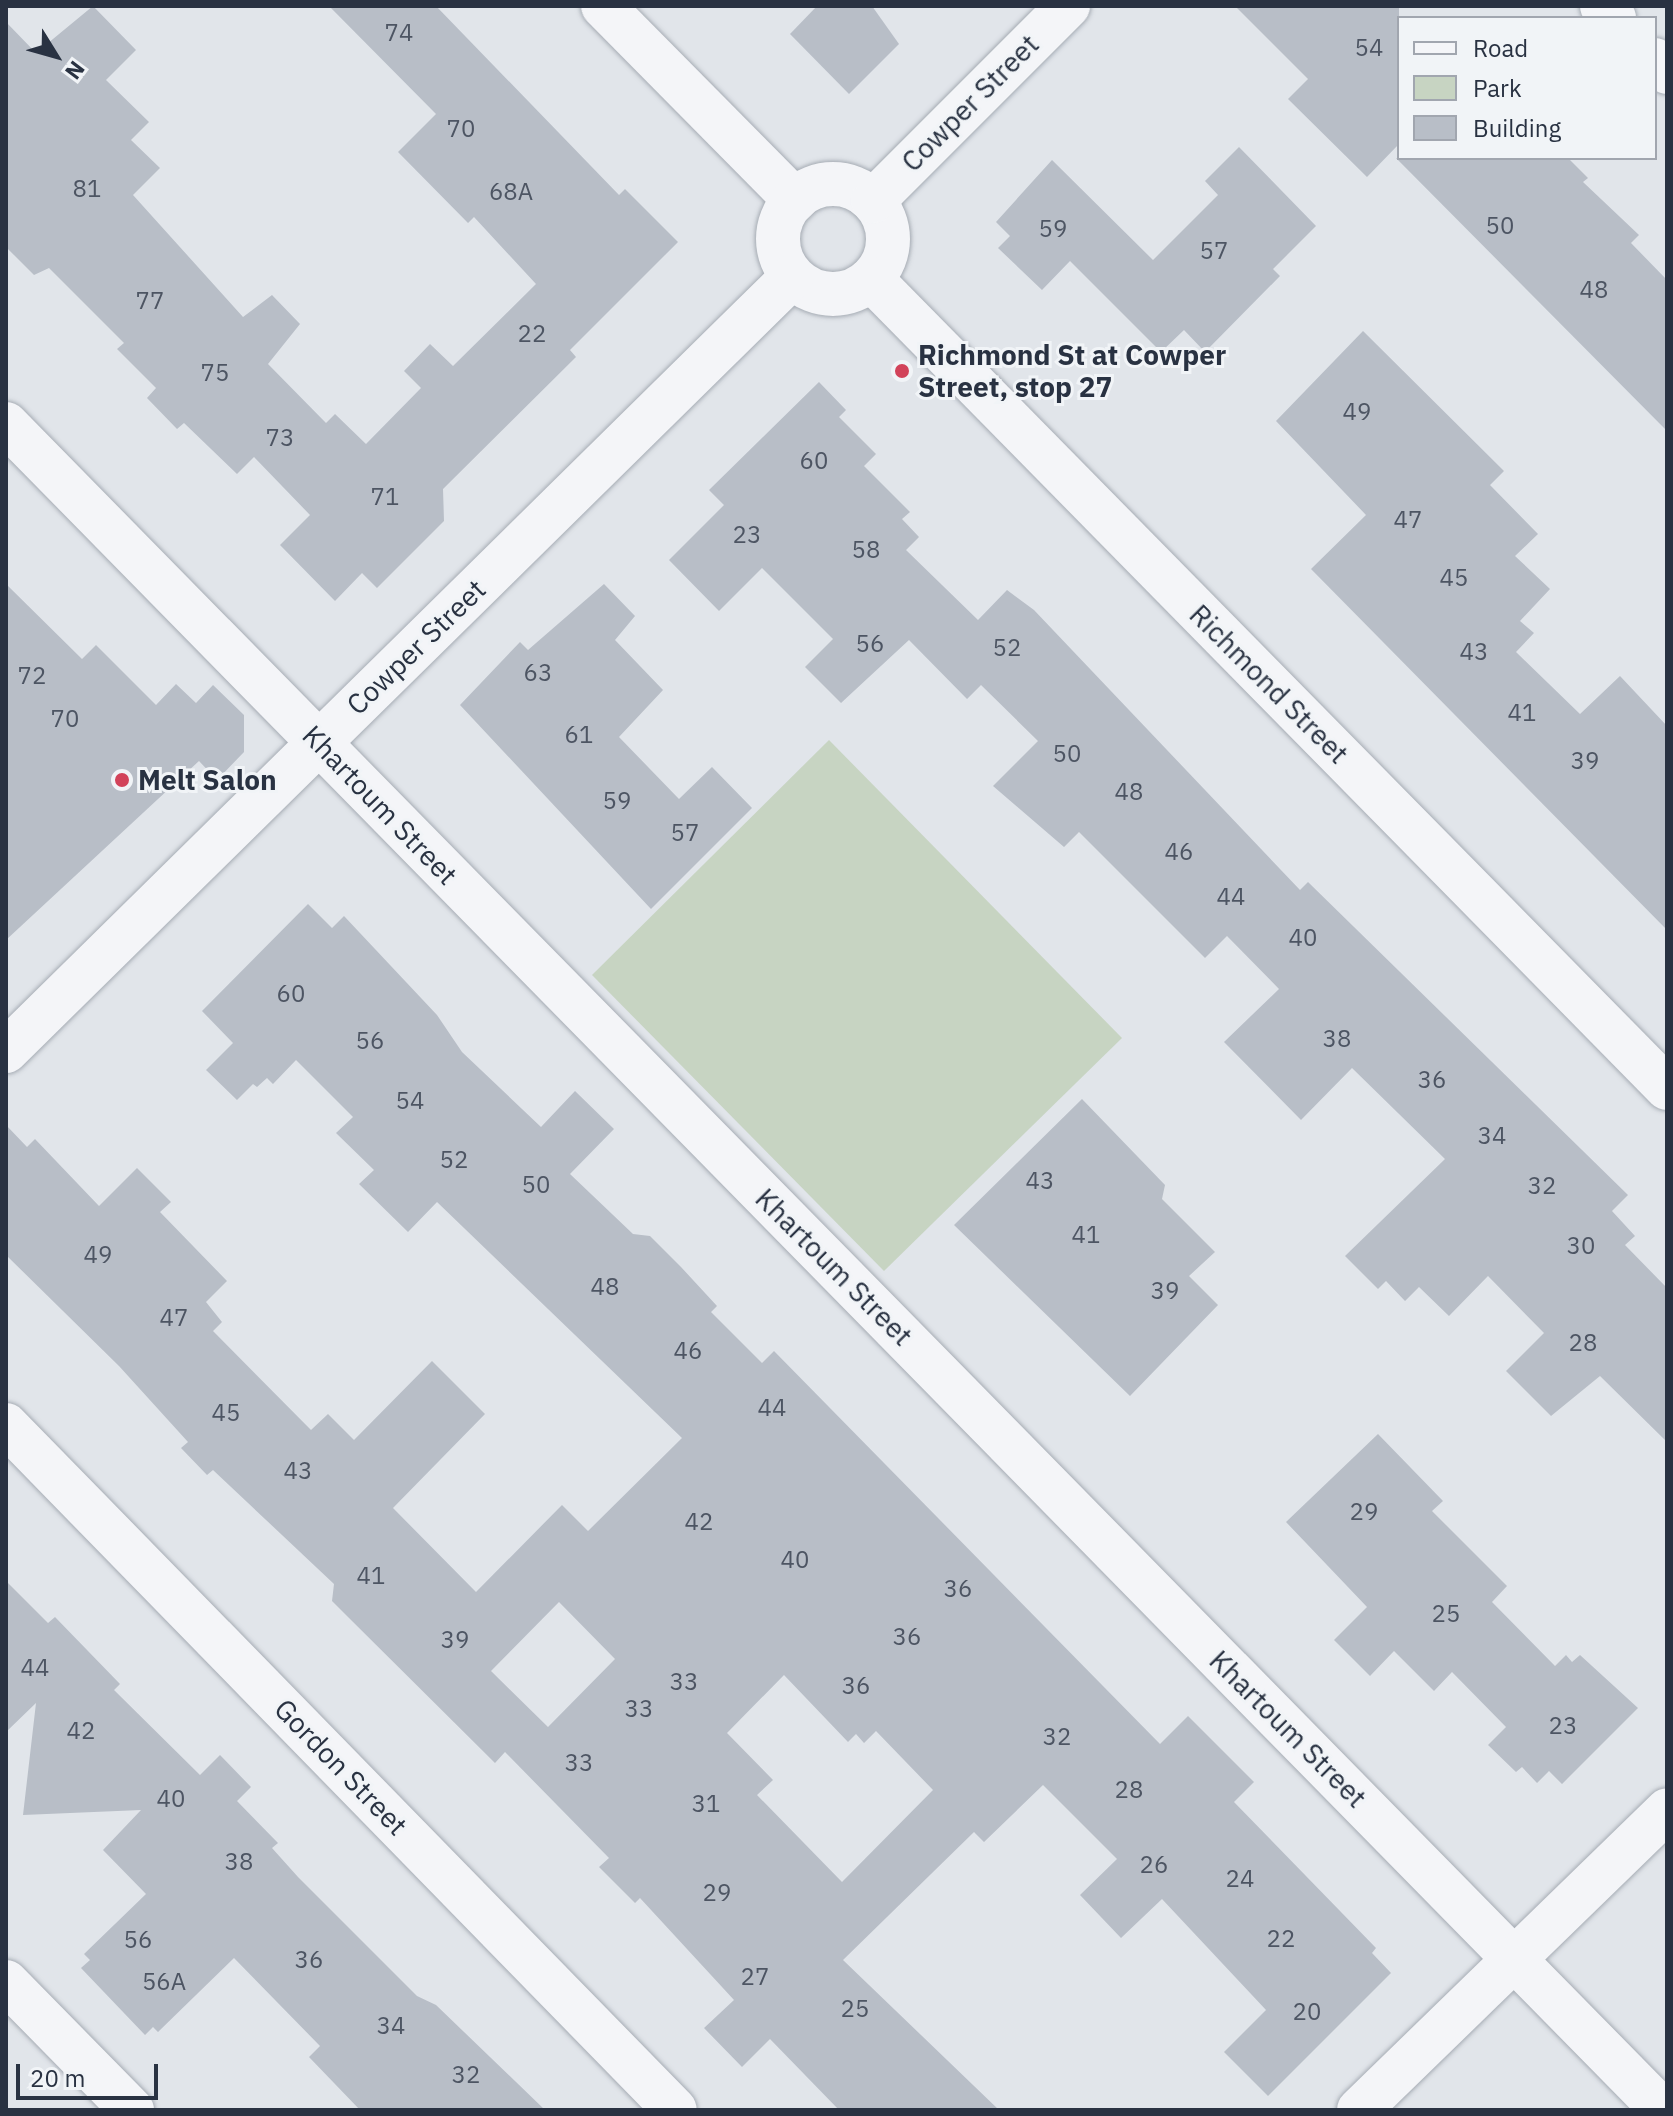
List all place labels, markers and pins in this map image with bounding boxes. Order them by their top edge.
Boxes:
place label: Richmond St at Cowper Street, stop 27 [918,338,1226,404]
marker: Richmond St at Cowper Street, stop 27 [893,362,911,380]
place label: Melt Salon [138,763,277,797]
marker: Melt Salon [113,771,131,789]

